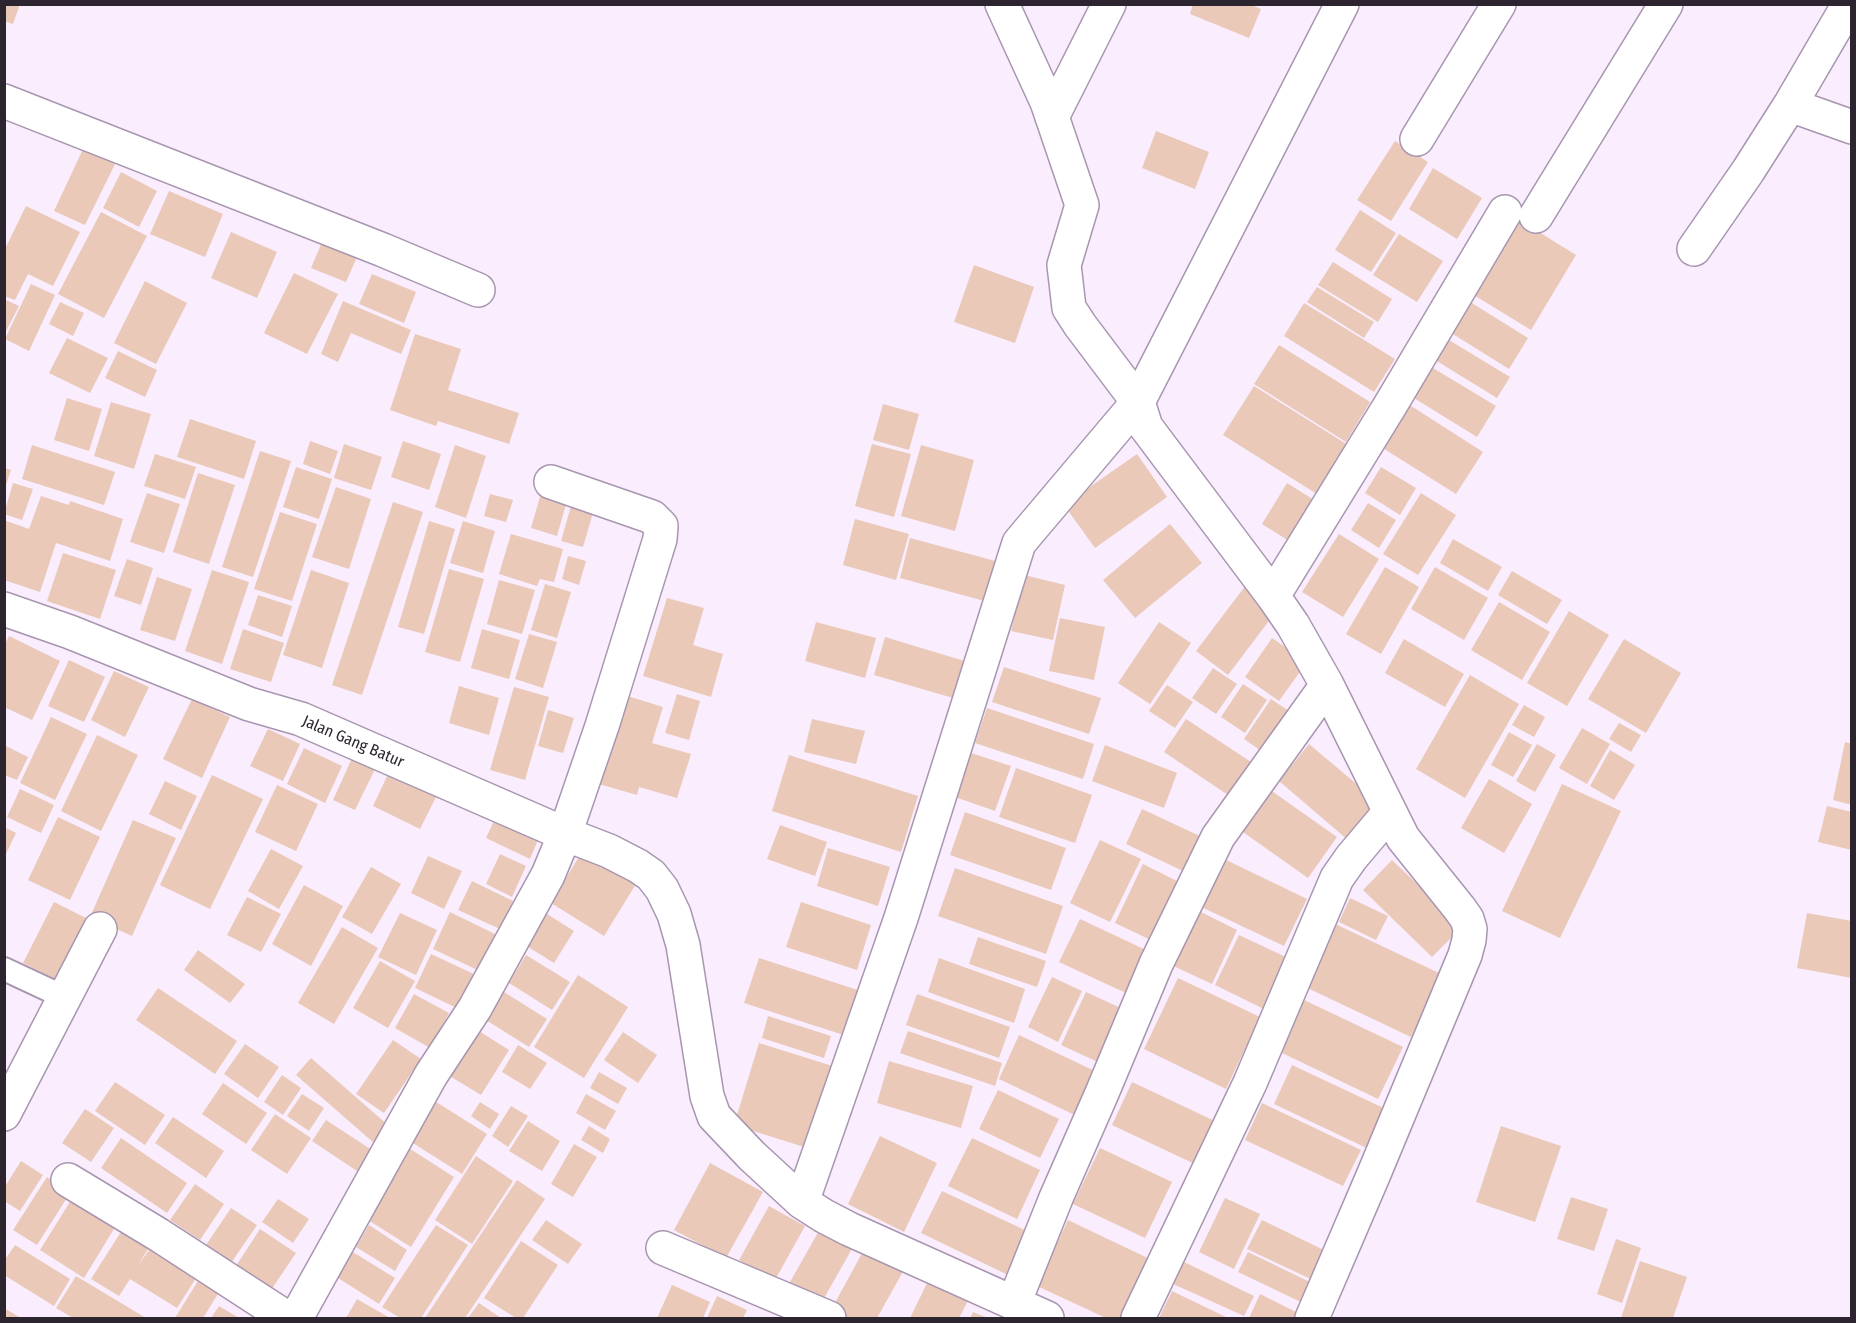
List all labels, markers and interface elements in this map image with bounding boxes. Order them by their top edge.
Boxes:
street label: Jalan Gang Batur [299,712,407,772]

